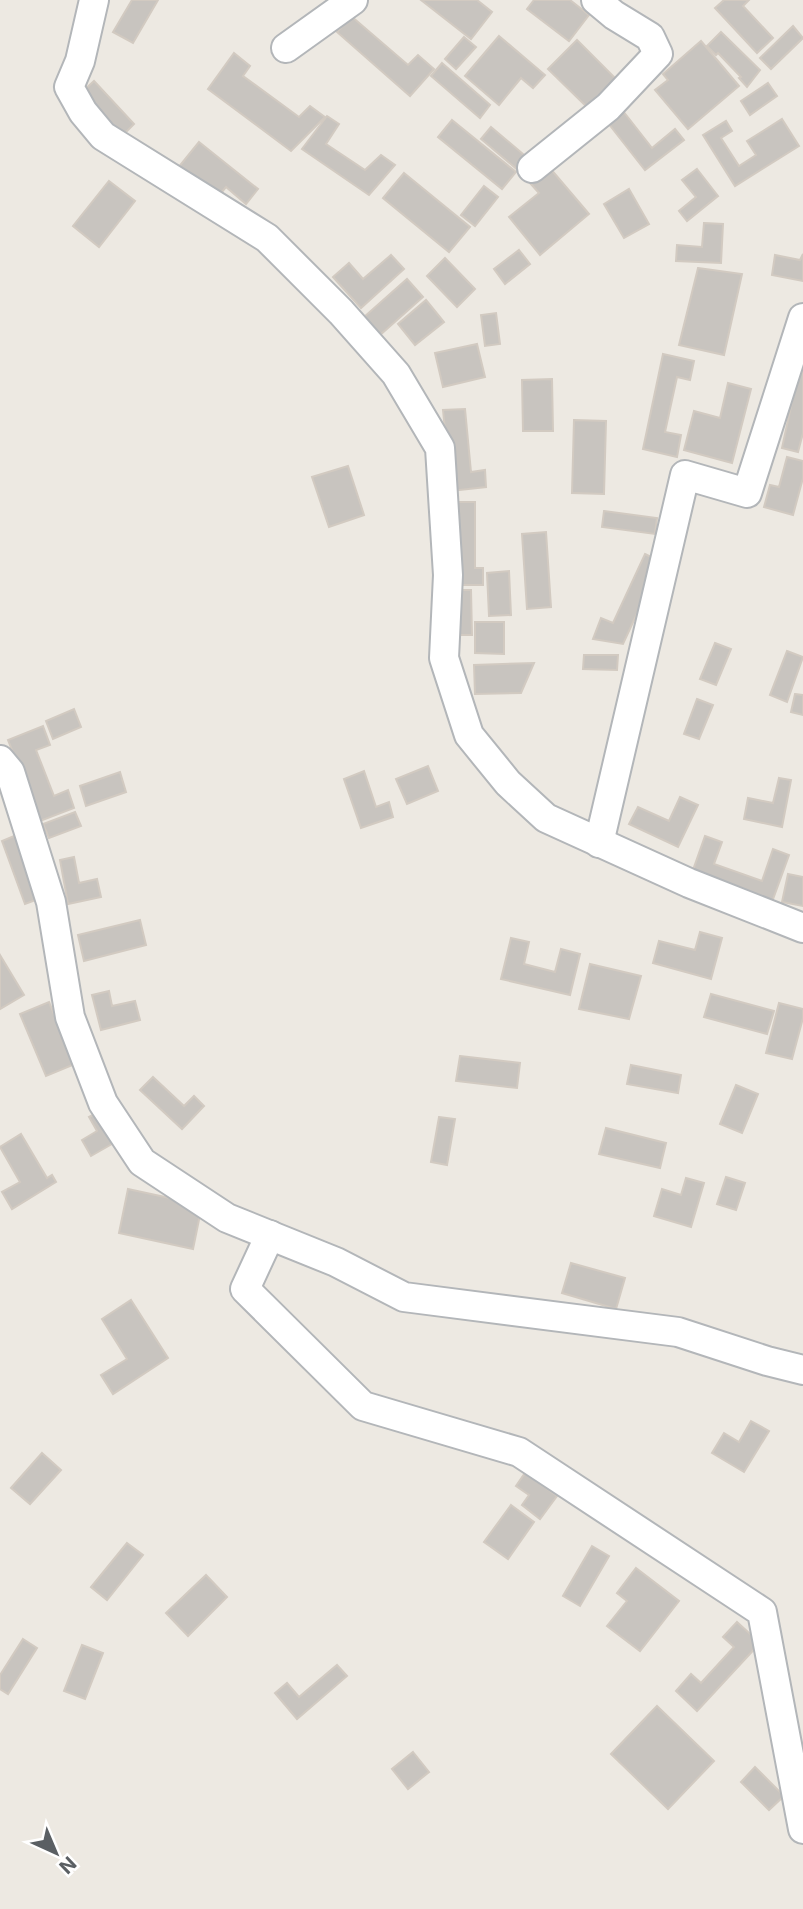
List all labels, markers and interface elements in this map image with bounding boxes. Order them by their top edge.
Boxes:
north arrow [21,1818,91,1888]
text: N [54,1852,81,1878]

